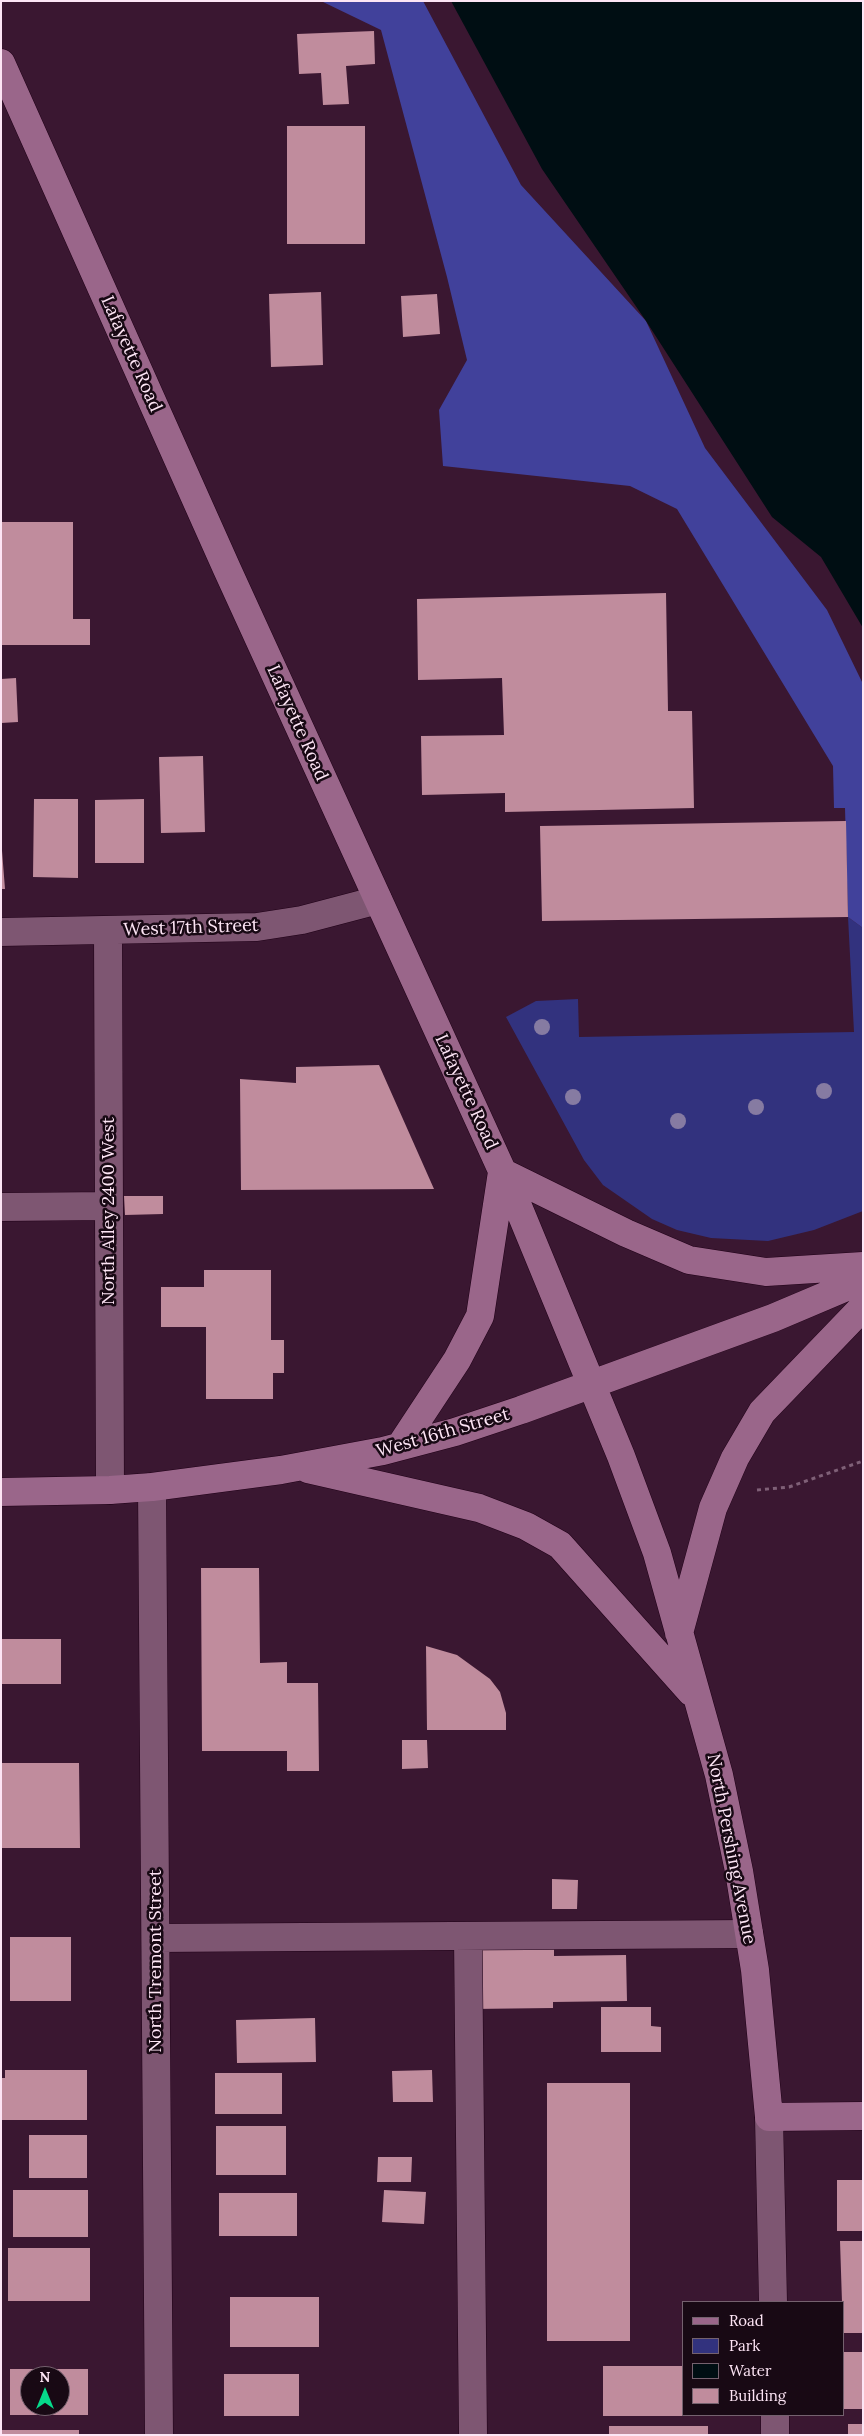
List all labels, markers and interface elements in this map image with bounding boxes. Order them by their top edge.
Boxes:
street label: Lafayette Road [96,293,166,415]
street label: Lafayette Road [262,662,332,784]
street label: West 17th Street [123,915,259,941]
street label: Lafayette Road [430,1031,502,1153]
street label: North Alley 2400 West [98,1117,120,1305]
street label: West 16th Street [374,1404,512,1462]
street label: North Pershing Avenue [702,1752,760,1946]
street label: North Tremont Street [145,1869,167,2053]
legend [682,2301,844,2416]
text: Road [729,2311,764,2330]
text: Park [729,2336,760,2355]
text: Water [729,2361,771,2380]
north arrow [20,2366,70,2416]
text: N [40,2368,50,2386]
text: Building [729,2386,786,2405]

